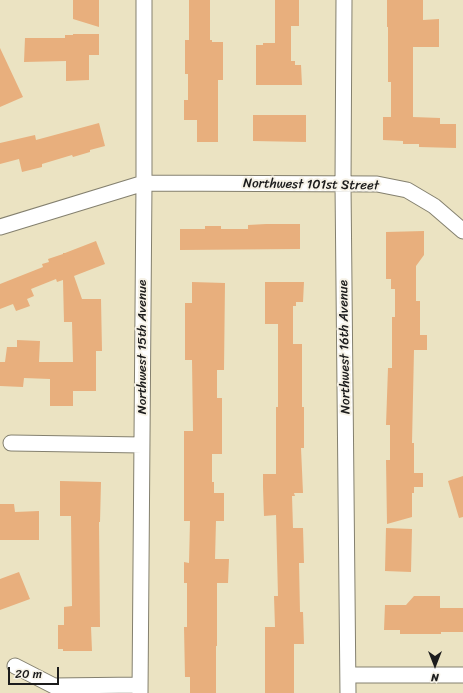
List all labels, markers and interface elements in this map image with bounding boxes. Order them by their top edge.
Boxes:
street label: Northwest 101st Street [243,176,379,194]
street label: Northwest 15th Avenue [135,280,151,414]
street label: Northwest 16th Avenue [336,280,354,414]
north arrow [415,645,455,685]
scale bar [10,659,61,685]
text: 20 m [15,663,42,685]
text: N [431,668,439,687]

